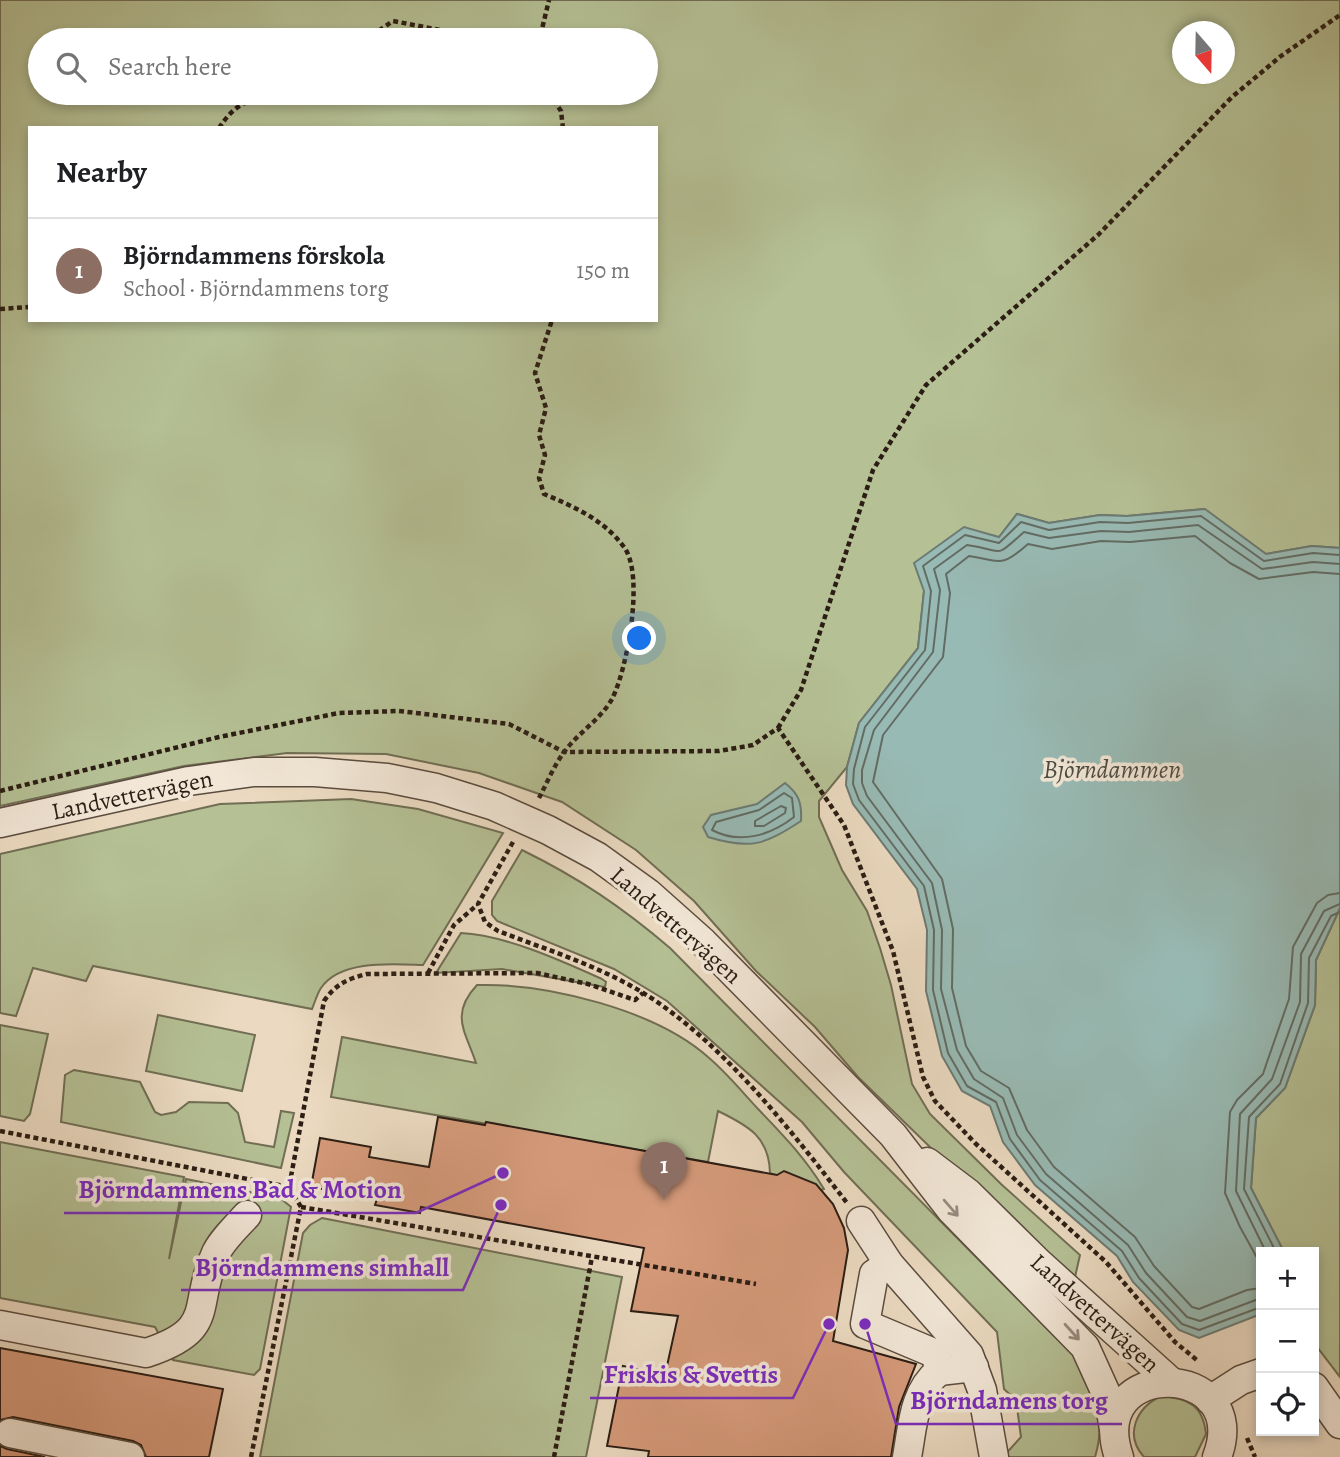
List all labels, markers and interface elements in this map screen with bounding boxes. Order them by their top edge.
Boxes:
north arrow [1172,21,1235,84]
search box [28,28,658,105]
icon: search [52,48,90,86]
text: Search here [108,49,232,84]
text: Nearby [56,152,147,192]
text: Björndammens förskola [123,238,385,273]
text: 1 [75,255,83,286]
text: 150 m [576,255,630,286]
text: School · Björndammens torg [123,273,389,304]
your location [622,621,656,655]
water label: Björndammen [1043,752,1181,787]
street label: Landvettervägen [48,762,216,828]
street label: Landvettervägen [604,859,748,991]
pin: 1 [641,1142,687,1200]
callout: Björndammens Bad & Motion [64,1166,416,1213]
text: Björndammens Bad & Motion [78,1172,402,1207]
one-way arrow [943,1199,959,1217]
callout: Björndammens simhall [181,1243,463,1290]
street label: Landvettervägen [1023,1246,1167,1380]
map controls [1256,1247,1319,1436]
button: + [1256,1247,1319,1310]
text: Björndammens simhall [195,1250,449,1285]
button: − [1256,1310,1319,1373]
one-way arrow [1064,1323,1080,1341]
callout: Friskis & Svettis [590,1351,793,1398]
text: Friskis & Svettis [604,1357,778,1392]
button: locate [1256,1373,1319,1436]
callout: Björndamens torg [896,1377,1122,1424]
text: Björndamens torg [910,1383,1109,1418]

